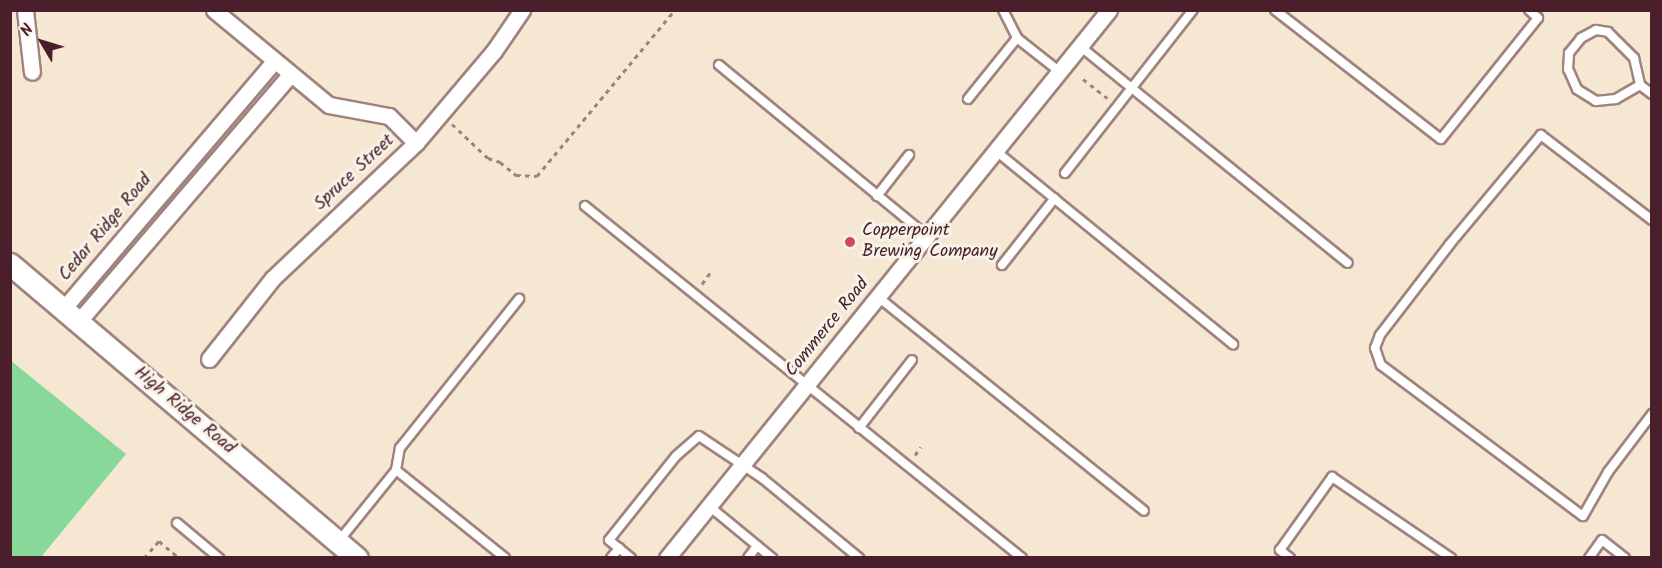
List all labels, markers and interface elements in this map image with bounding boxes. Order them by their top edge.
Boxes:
north arrow [12,12,72,72]
text: N [14,19,40,42]
street label: Spruce Street [310,130,400,216]
street label: Cedar Ridge Road [55,170,157,286]
place label: Copperpoint Brewing Company [862,221,998,264]
marker: Copperpoint Brewing Company [843,235,857,249]
street label: Commerce Road [782,274,874,382]
street label: High Ridge Road [129,362,239,460]

